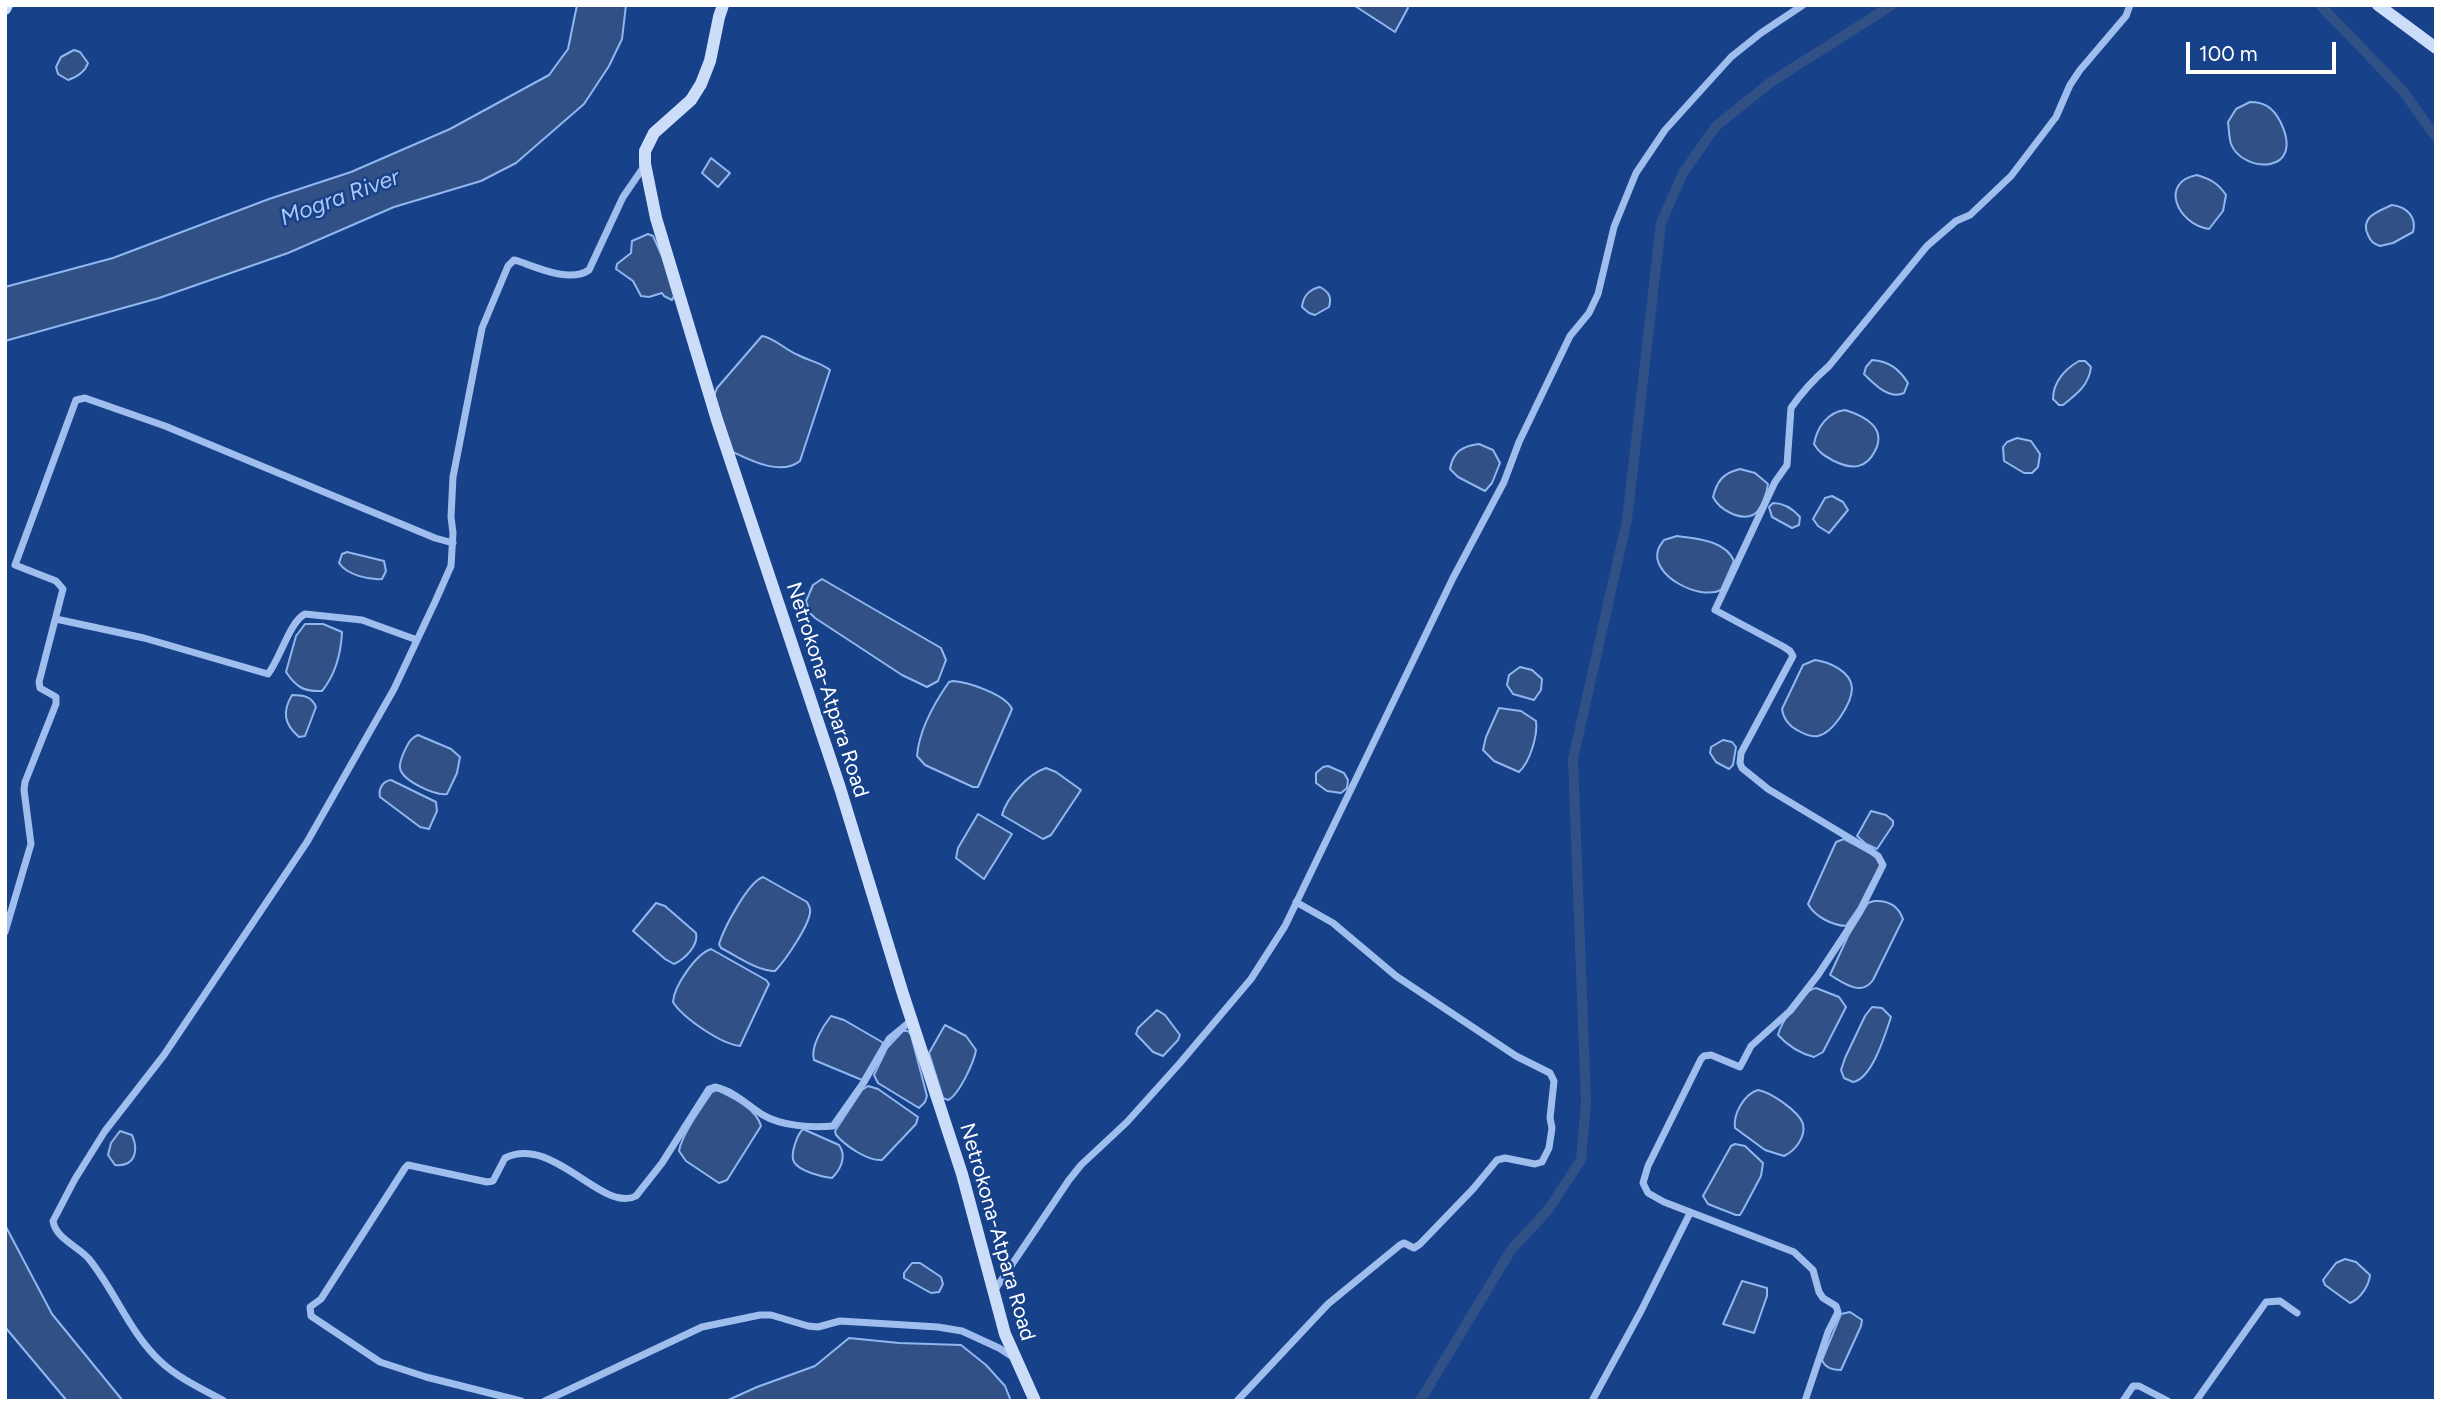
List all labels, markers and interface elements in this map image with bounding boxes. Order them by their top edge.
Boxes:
scale bar [2189,28,2340,72]
text: 100 m [2199,41,2258,66]
water label: Mogra River [276,164,404,232]
street label: Netrokona-Atpara Road [780,579,874,801]
street label: Netrokona-Atpara Road [954,1120,1040,1344]

